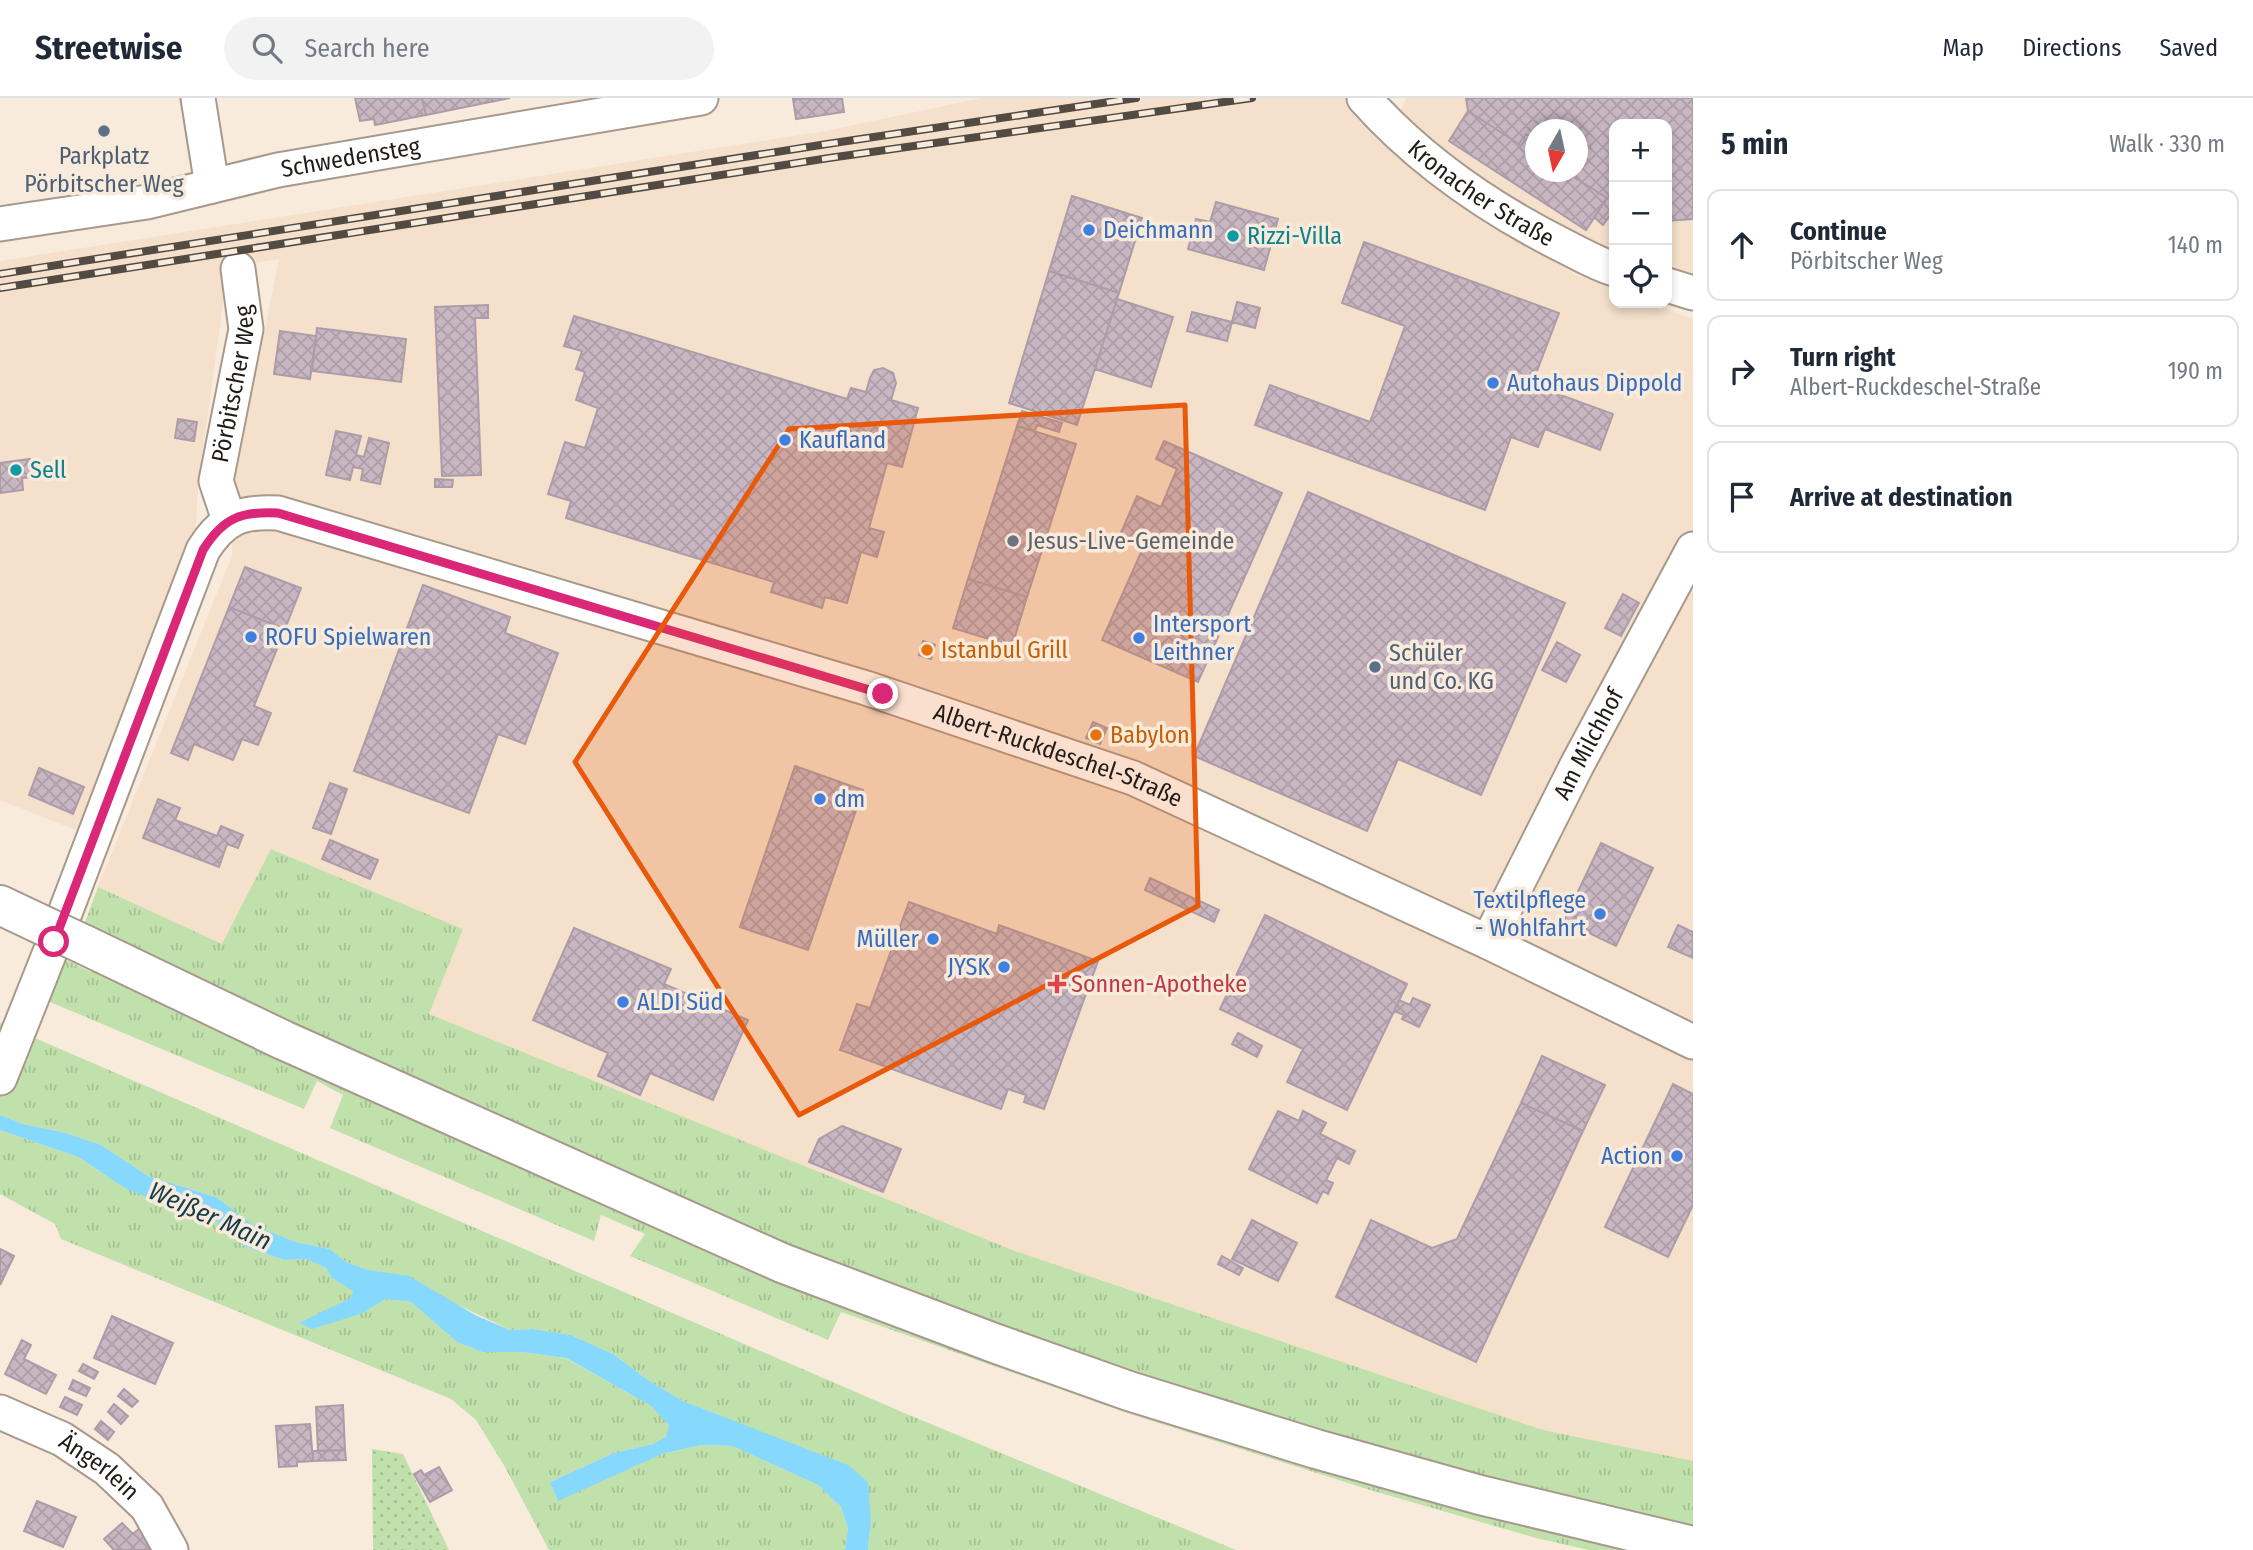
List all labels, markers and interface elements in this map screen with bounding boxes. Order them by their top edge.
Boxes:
search box [224,17,714,80]
text: Streetwise [35,28,182,68]
icon: search [248,29,286,67]
text: Search here [304,33,430,64]
text: Map [1943,34,1984,62]
text: Directions [2022,34,2121,62]
text: Saved [2159,34,2218,62]
north arrow [1525,119,1588,182]
map controls [1609,119,1672,308]
button: + [1609,119,1672,182]
marker: Parkplatz Pörbitscher Weg [96,123,112,139]
text: 5 min [1721,126,1788,162]
text: Walk · 330 m [2109,130,2225,158]
street label: Schwedensteg [279,132,423,183]
street label: Kronacher Straße [1402,134,1559,252]
place label: Parkplatz Pörbitscher Weg [24,142,184,198]
button: − [1609,182,1672,245]
place label: Deichmann [1103,216,1213,244]
text: Continue [1790,216,1887,247]
marker: Deichmann [1081,222,1097,238]
place label: Rizzi-Villa [1247,222,1342,250]
icon: ahead [1723,226,1761,264]
marker: Rizzi-Villa [1225,228,1241,244]
text: 140 m [2168,231,2223,259]
button: locate [1609,245,1672,308]
text: Pörbitscher Weg [1790,247,1943,275]
street label: Pörbitscher Weg [206,303,260,465]
text: Turn right [1790,342,1896,373]
icon: right [1723,352,1761,390]
text: 190 m [2168,357,2223,385]
place label: Autohaus Dippold [1507,369,1682,397]
text: Albert-Ruckdeschel-Straße [1790,373,2041,401]
marker: Autohaus Dippold [1485,375,1501,391]
place label: Kaufland [799,426,886,454]
marker: Kaufland [777,432,793,448]
place label: Sell [30,456,66,484]
marker: Sell [8,462,24,478]
icon: arrive [1723,478,1761,516]
text: Arrive at destination [1790,482,2013,513]
place label: Jesus-Live-Gemeinde [1027,527,1234,555]
marker: Jesus-Live-Gemeinde [1005,533,1021,549]
place label: Intersport Leithner [1153,610,1251,666]
place label: ROFU Spielwaren [265,623,432,651]
marker: ROFU Spielwaren [243,629,259,645]
marker: Intersport Leithner [1131,630,1147,646]
place label: Istanbul Grill [941,636,1068,664]
place label: Schüler und Co. KG [1389,639,1494,695]
marker: Istanbul Grill [919,642,935,658]
marker: Schüler und Co. KG [1367,659,1383,675]
route end [867,678,898,709]
street label: Am Milchhof [1548,682,1630,804]
street label: Albert-Ruckdeschel-Straße [930,698,1187,813]
place label: Babylon [1110,721,1190,749]
marker: Babylon [1088,727,1104,743]
place label: dm [834,785,865,813]
marker: dm [812,791,828,807]
place label: Textilpflege - Wohlfahrt [1473,886,1586,942]
marker: Textilpflege - Wohlfahrt [1592,906,1608,922]
place label: Müller [857,925,920,953]
route start [38,926,69,957]
marker: Müller [925,931,941,947]
place label: JYSK [947,953,990,981]
marker: JYSK [996,959,1012,975]
place label: Sonnen-Apotheke [1071,970,1247,998]
marker: Sonnen-Apotheke [1049,976,1065,992]
place label: ALDI Süd [637,988,723,1016]
marker: ALDI Süd [615,994,631,1010]
place label: Action [1601,1142,1663,1170]
marker: Action [1669,1148,1685,1164]
water label: Weißer Main [144,1175,276,1257]
street label: Ängerlein [54,1427,145,1506]

